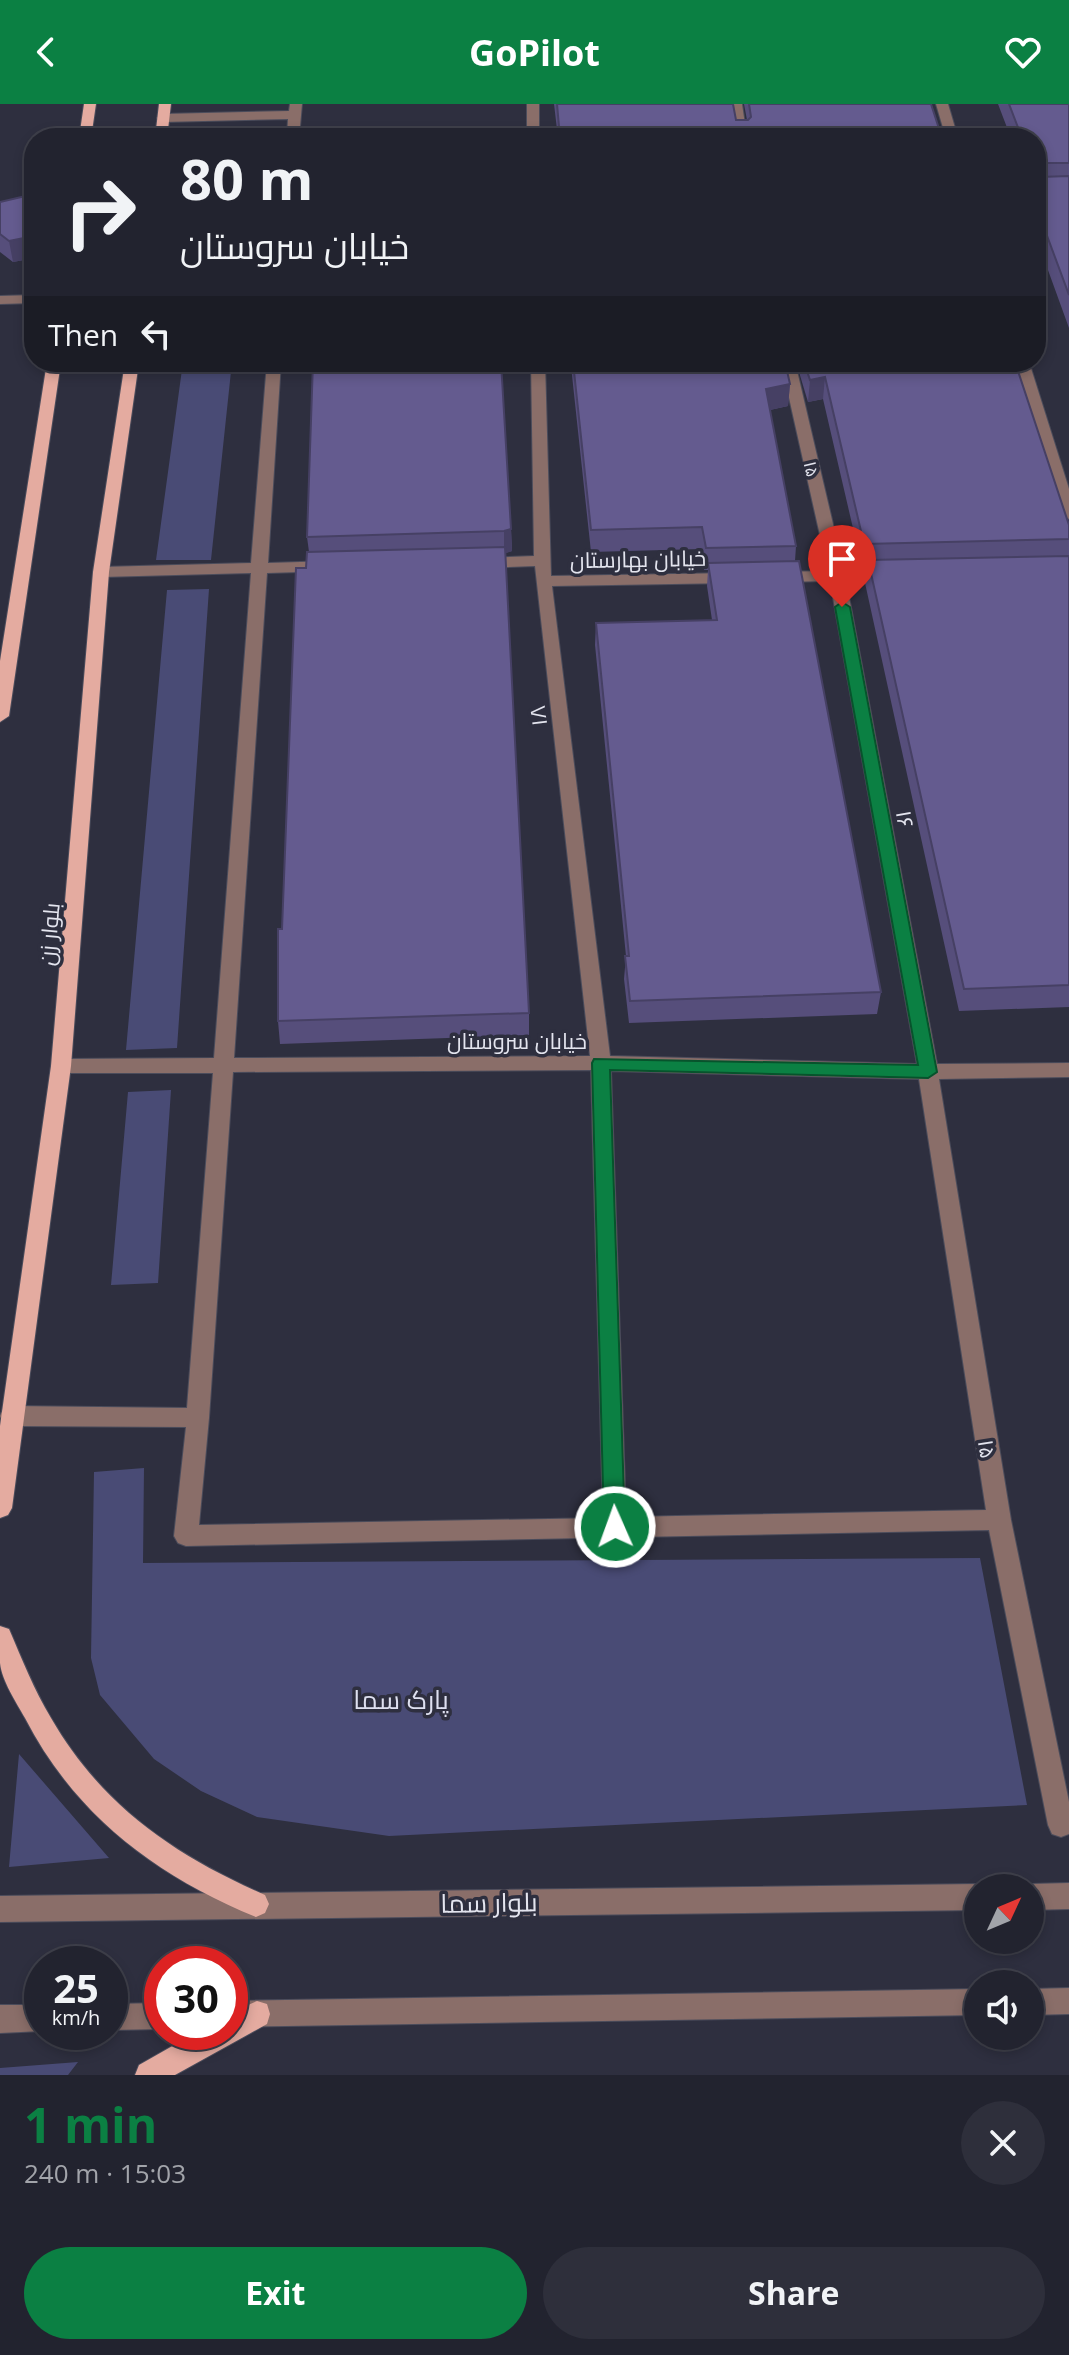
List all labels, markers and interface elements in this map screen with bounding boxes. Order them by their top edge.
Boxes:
text: GoPilot [469,28,600,77]
icon: back [24,30,68,74]
icon: heart [1001,30,1045,74]
text: 80 m [180,140,314,216]
icon: right [48,160,152,264]
text: خیابان سروستان [180,221,409,270]
icon: left [134,312,178,356]
text: Then [48,314,118,355]
street label: ۱۵ [799,459,825,479]
pin [808,525,876,607]
icon: arrive [820,537,864,581]
street label: خیابان بهارستان [570,542,706,574]
street label: ۱۸ [521,704,553,728]
street label: ۱۶ [890,808,922,830]
street label: بلوار زن [30,901,66,967]
street label: خیابان سروستان [447,1025,587,1055]
street label: ۱۵ [972,1437,1004,1461]
position arrow [573,1485,657,1569]
park label: پارک سما [353,1681,449,1717]
north arrow [964,1874,1044,1954]
map controls [964,1874,1044,2050]
street label: بلوار سما [440,1883,538,1921]
speed limit sign: 30 [144,1946,248,2050]
text: 25 [53,1960,99,2015]
button: sound [964,1970,1044,2050]
text: km/h [52,2004,100,2031]
text: 1 min [24,2092,157,2157]
button: close [961,2101,1045,2185]
text: 240 m · 15:03 [24,2155,186,2191]
button: Exit [24,2247,527,2339]
button: Share [543,2247,1045,2339]

